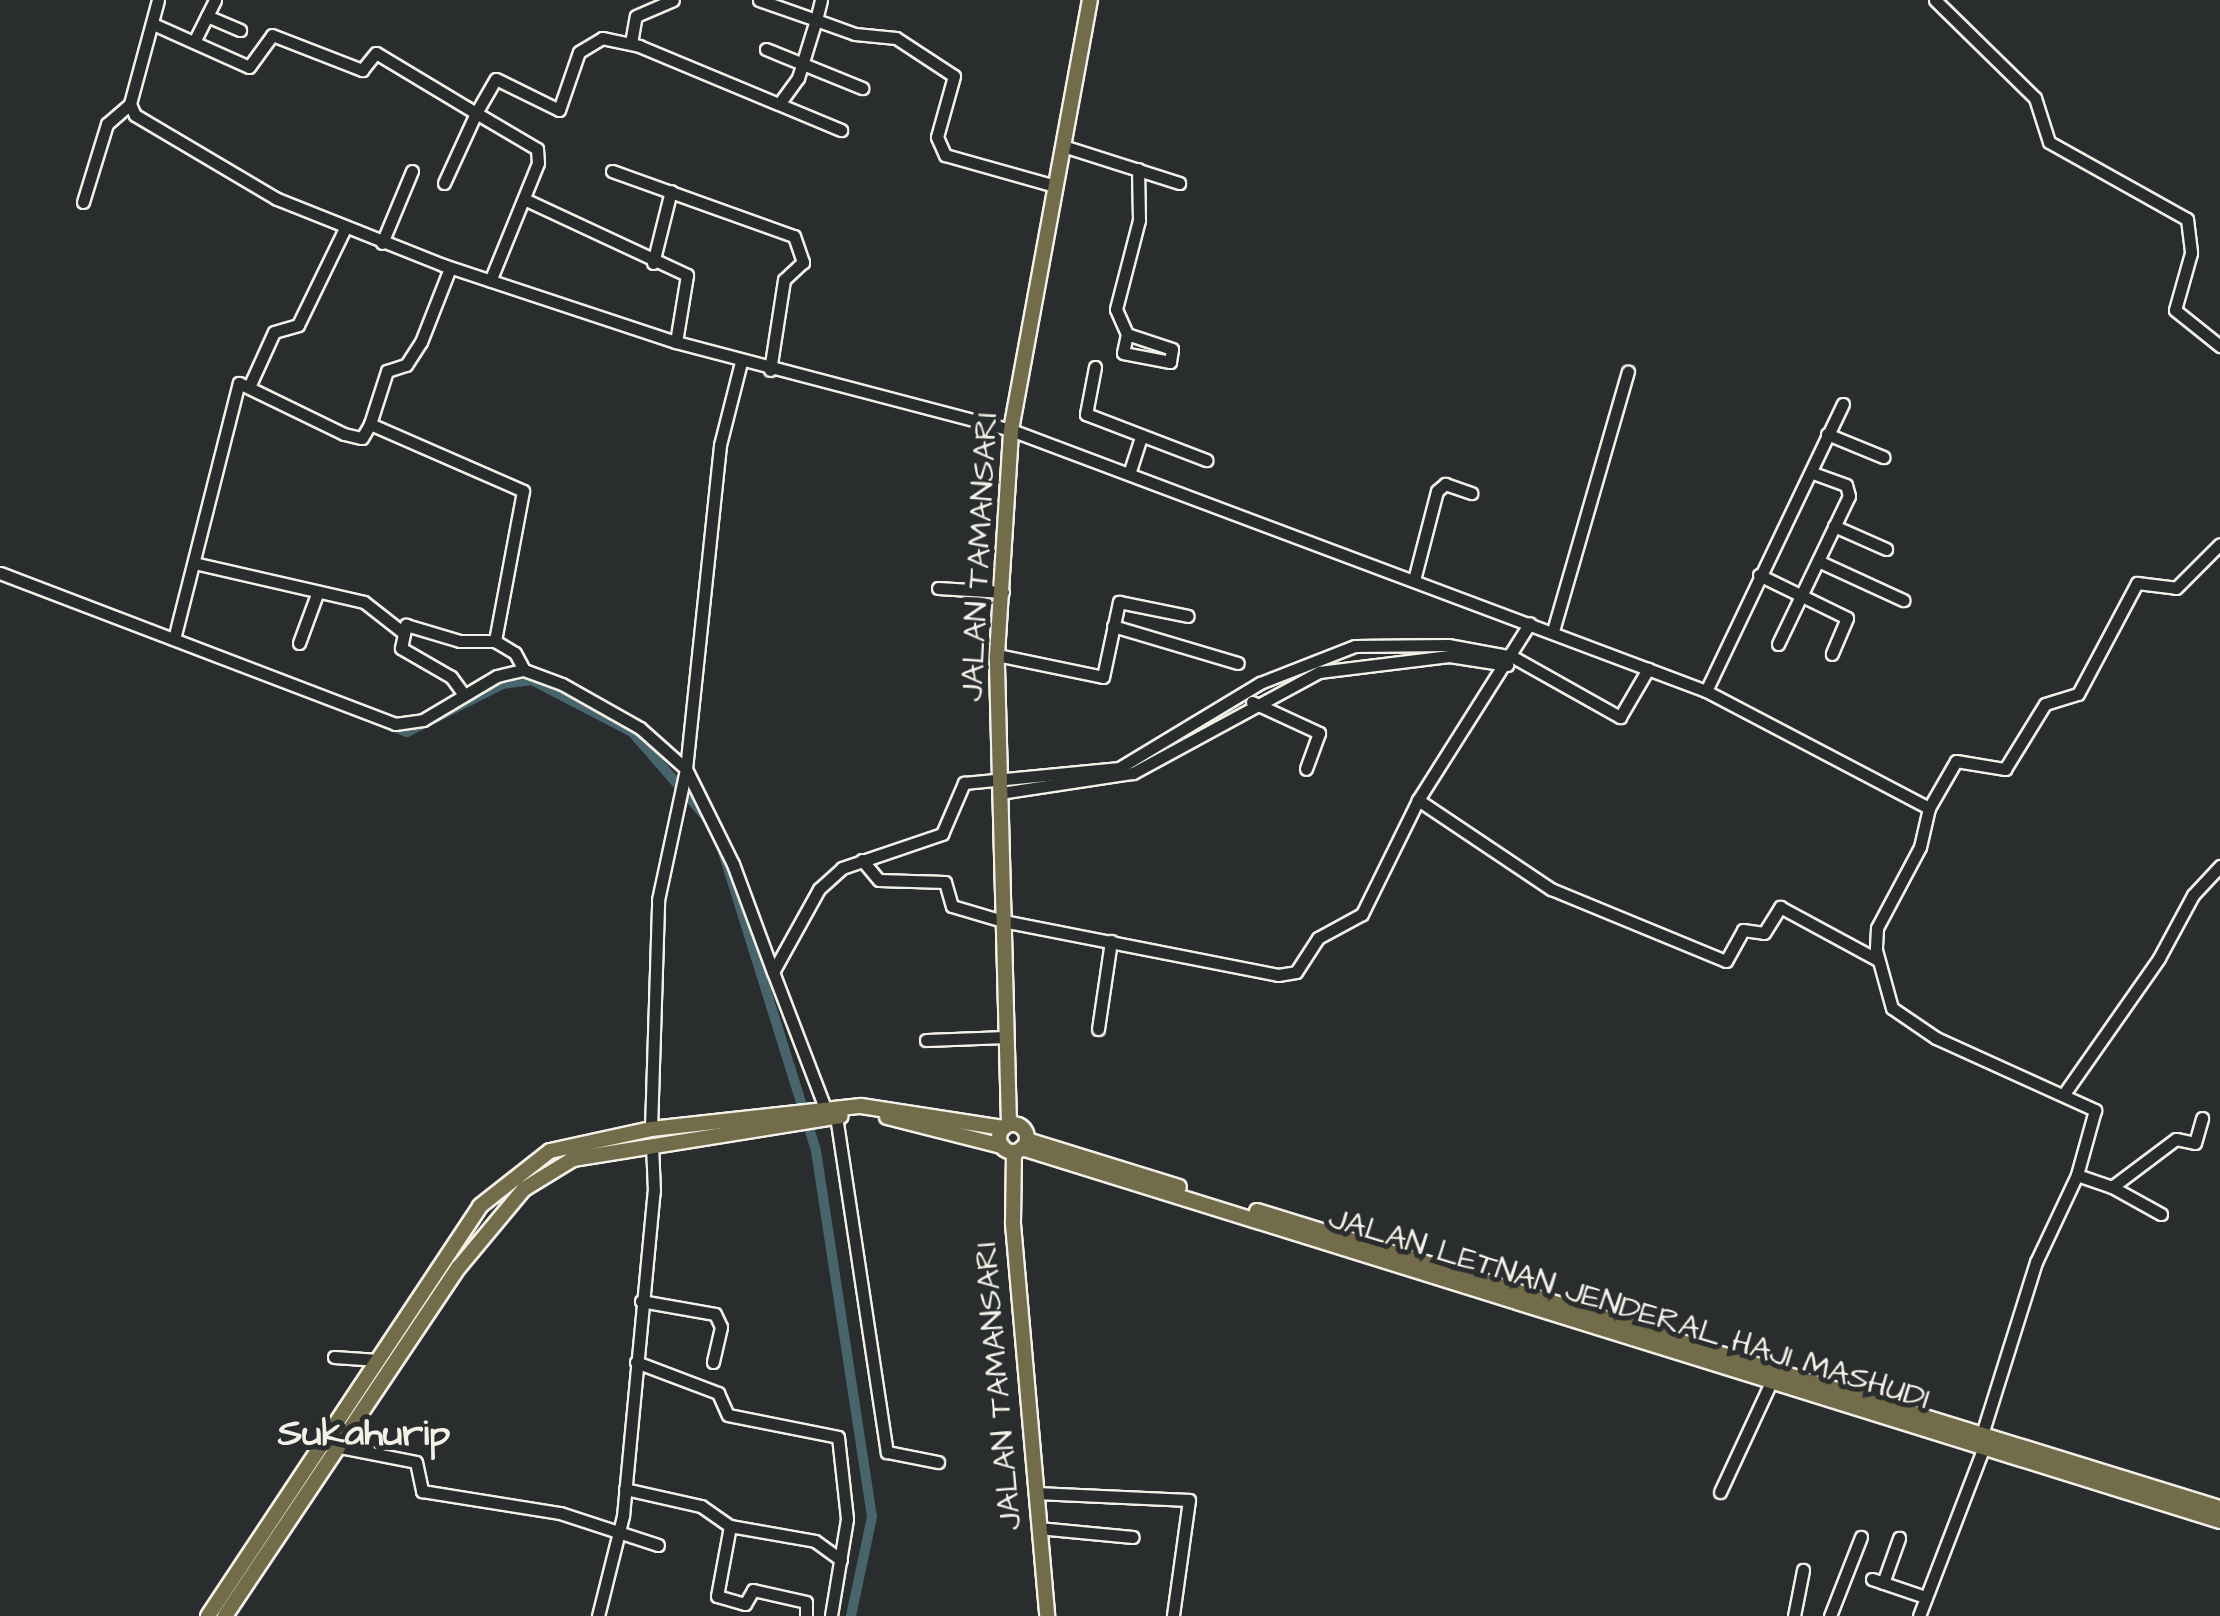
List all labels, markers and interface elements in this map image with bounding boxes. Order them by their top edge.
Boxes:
street label: JALAN TAMANSARI [953,412,1007,702]
street label: JALAN LETNAN JENDERAL HAJI MASHUDI [1324,1199,1934,1419]
street label: JALAN TAMANSARI [967,1240,1031,1532]
district label: Sukahurip [278,1412,450,1458]

